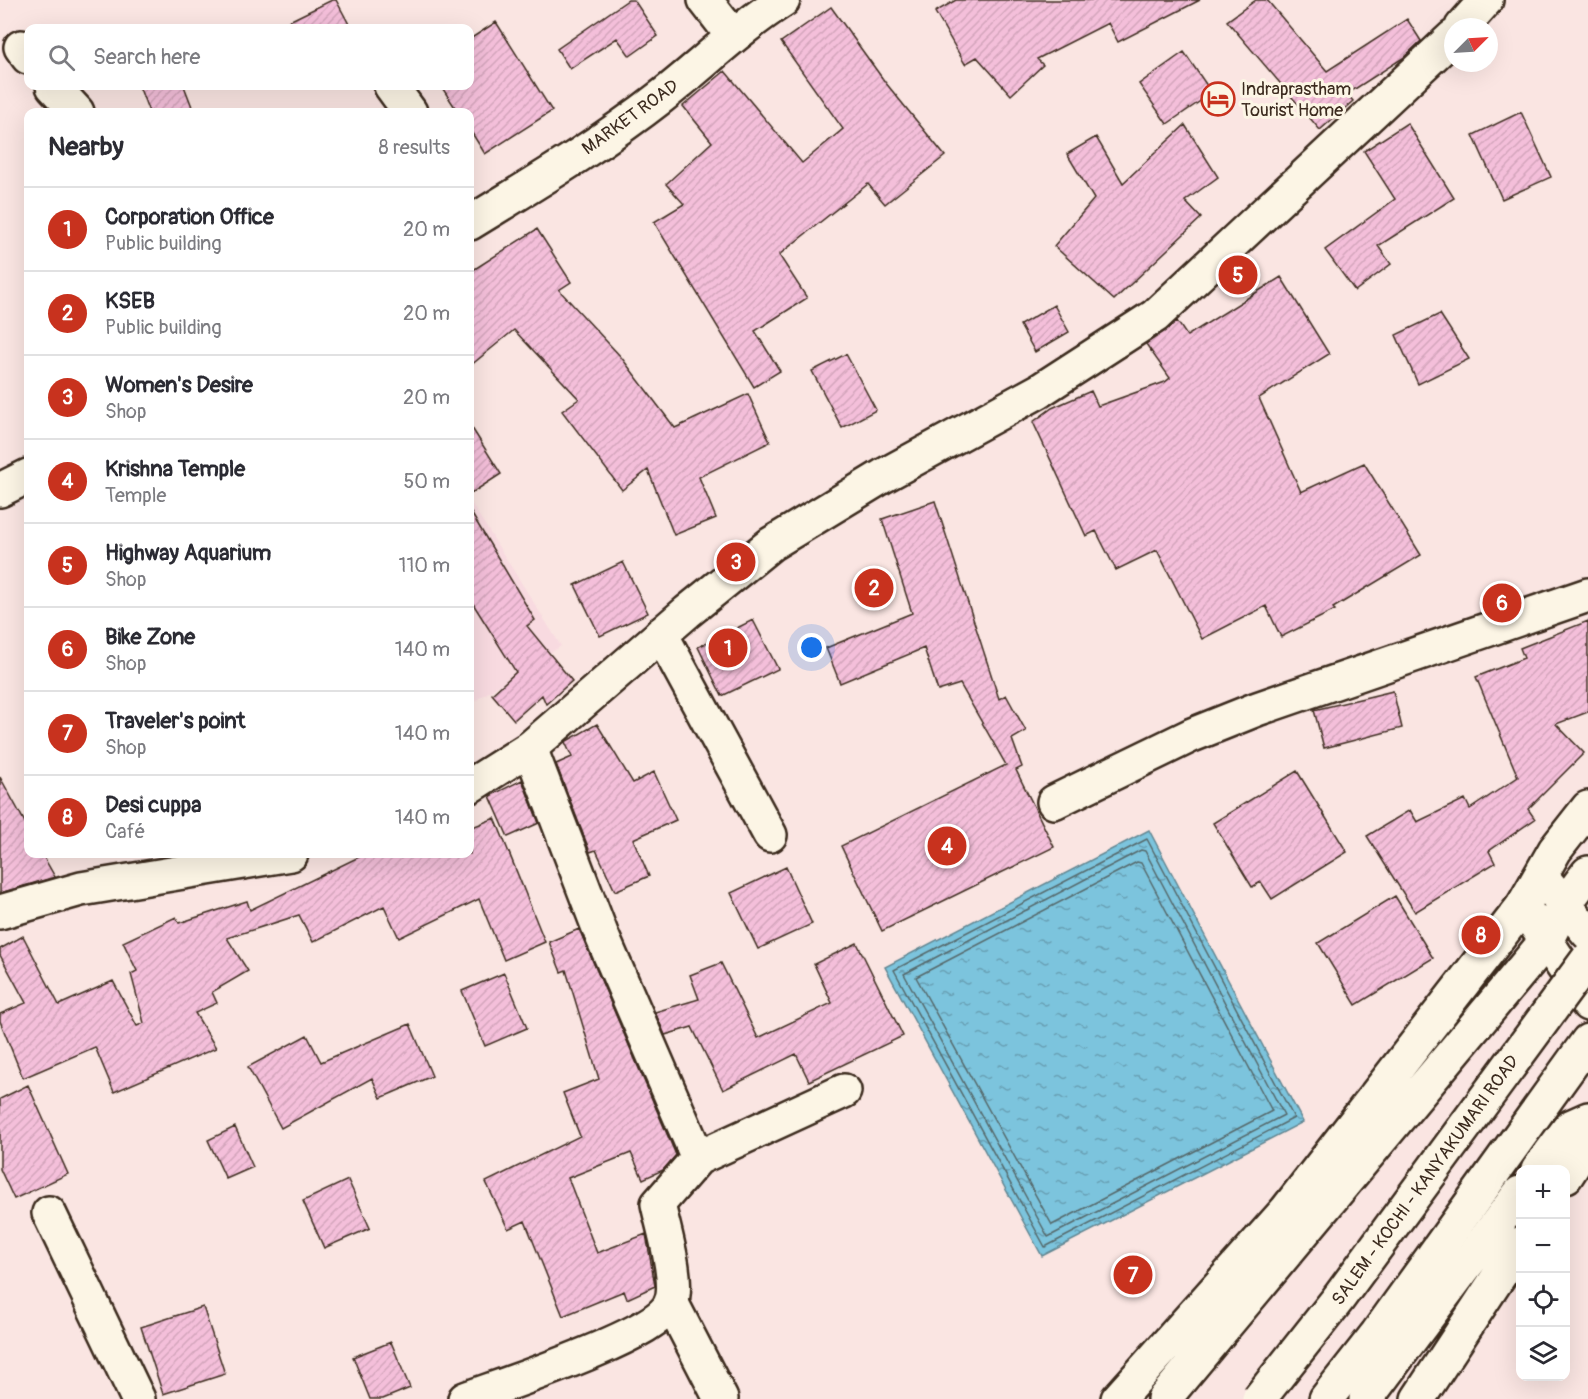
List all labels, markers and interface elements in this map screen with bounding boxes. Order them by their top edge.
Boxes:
north arrow [1444,18,1498,72]
search box [24,24,474,90]
icon: search [45,41,78,74]
text: Search here [93,43,200,71]
street label: MARKET ROAD [577,75,683,160]
place label: Indraprastham Tourist Home [1241,78,1351,122]
hotel icon: Indraprastham Tourist Home [1200,81,1236,117]
text: Nearby [48,131,124,163]
text: 8 results [379,135,450,160]
text: Corporation Office [105,203,274,231]
text: 1 [64,217,71,242]
text: 20 m [403,217,450,242]
text: Public building [105,231,221,256]
pin: 5 [1218,252,1258,298]
text: KSEB [105,287,155,315]
text: 2 [62,301,73,326]
text: 20 m [403,301,450,326]
text: Public building [105,315,221,340]
text: Women's Desire [105,371,253,399]
text: 3 [62,385,73,410]
text: 20 m [403,385,450,410]
text: Shop [105,399,146,424]
text: Krishna Temple [105,455,245,483]
text: 4 [62,469,73,494]
text: 50 m [403,469,450,494]
text: Temple [105,483,166,508]
text: Highway Aquarium [105,539,271,567]
pin: 3 [716,540,756,584]
text: 5 [62,553,73,578]
text: 110 m [399,553,450,578]
pin: 2 [854,566,894,610]
text: Shop [105,567,146,592]
pin: 6 [1482,580,1522,626]
text: Bike Zone [105,623,195,651]
pin: 1 [708,626,748,670]
your location [797,633,826,662]
text: 6 [62,637,73,662]
text: 140 m [395,637,450,662]
text: Shop [105,651,146,676]
text: Traveler's point [105,707,245,735]
text: 7 [62,721,73,746]
text: 140 m [395,721,450,746]
text: Shop [105,735,146,760]
text: Desi cuppa [105,791,201,819]
text: 8 [62,805,73,830]
text: 140 m [395,805,450,830]
text: Café [105,819,145,844]
pin: 4 [928,824,966,868]
pin: 8 [1462,912,1500,958]
street label: SALEM - KOCHI - KANYAKUMARI ROAD [1327,1051,1524,1310]
map controls [1516,1165,1570,1381]
button: + [1516,1165,1570,1219]
button: − [1516,1219,1570,1273]
pin: 7 [1114,1252,1152,1298]
button: locate [1516,1273,1570,1327]
button: layers [1516,1327,1570,1381]

